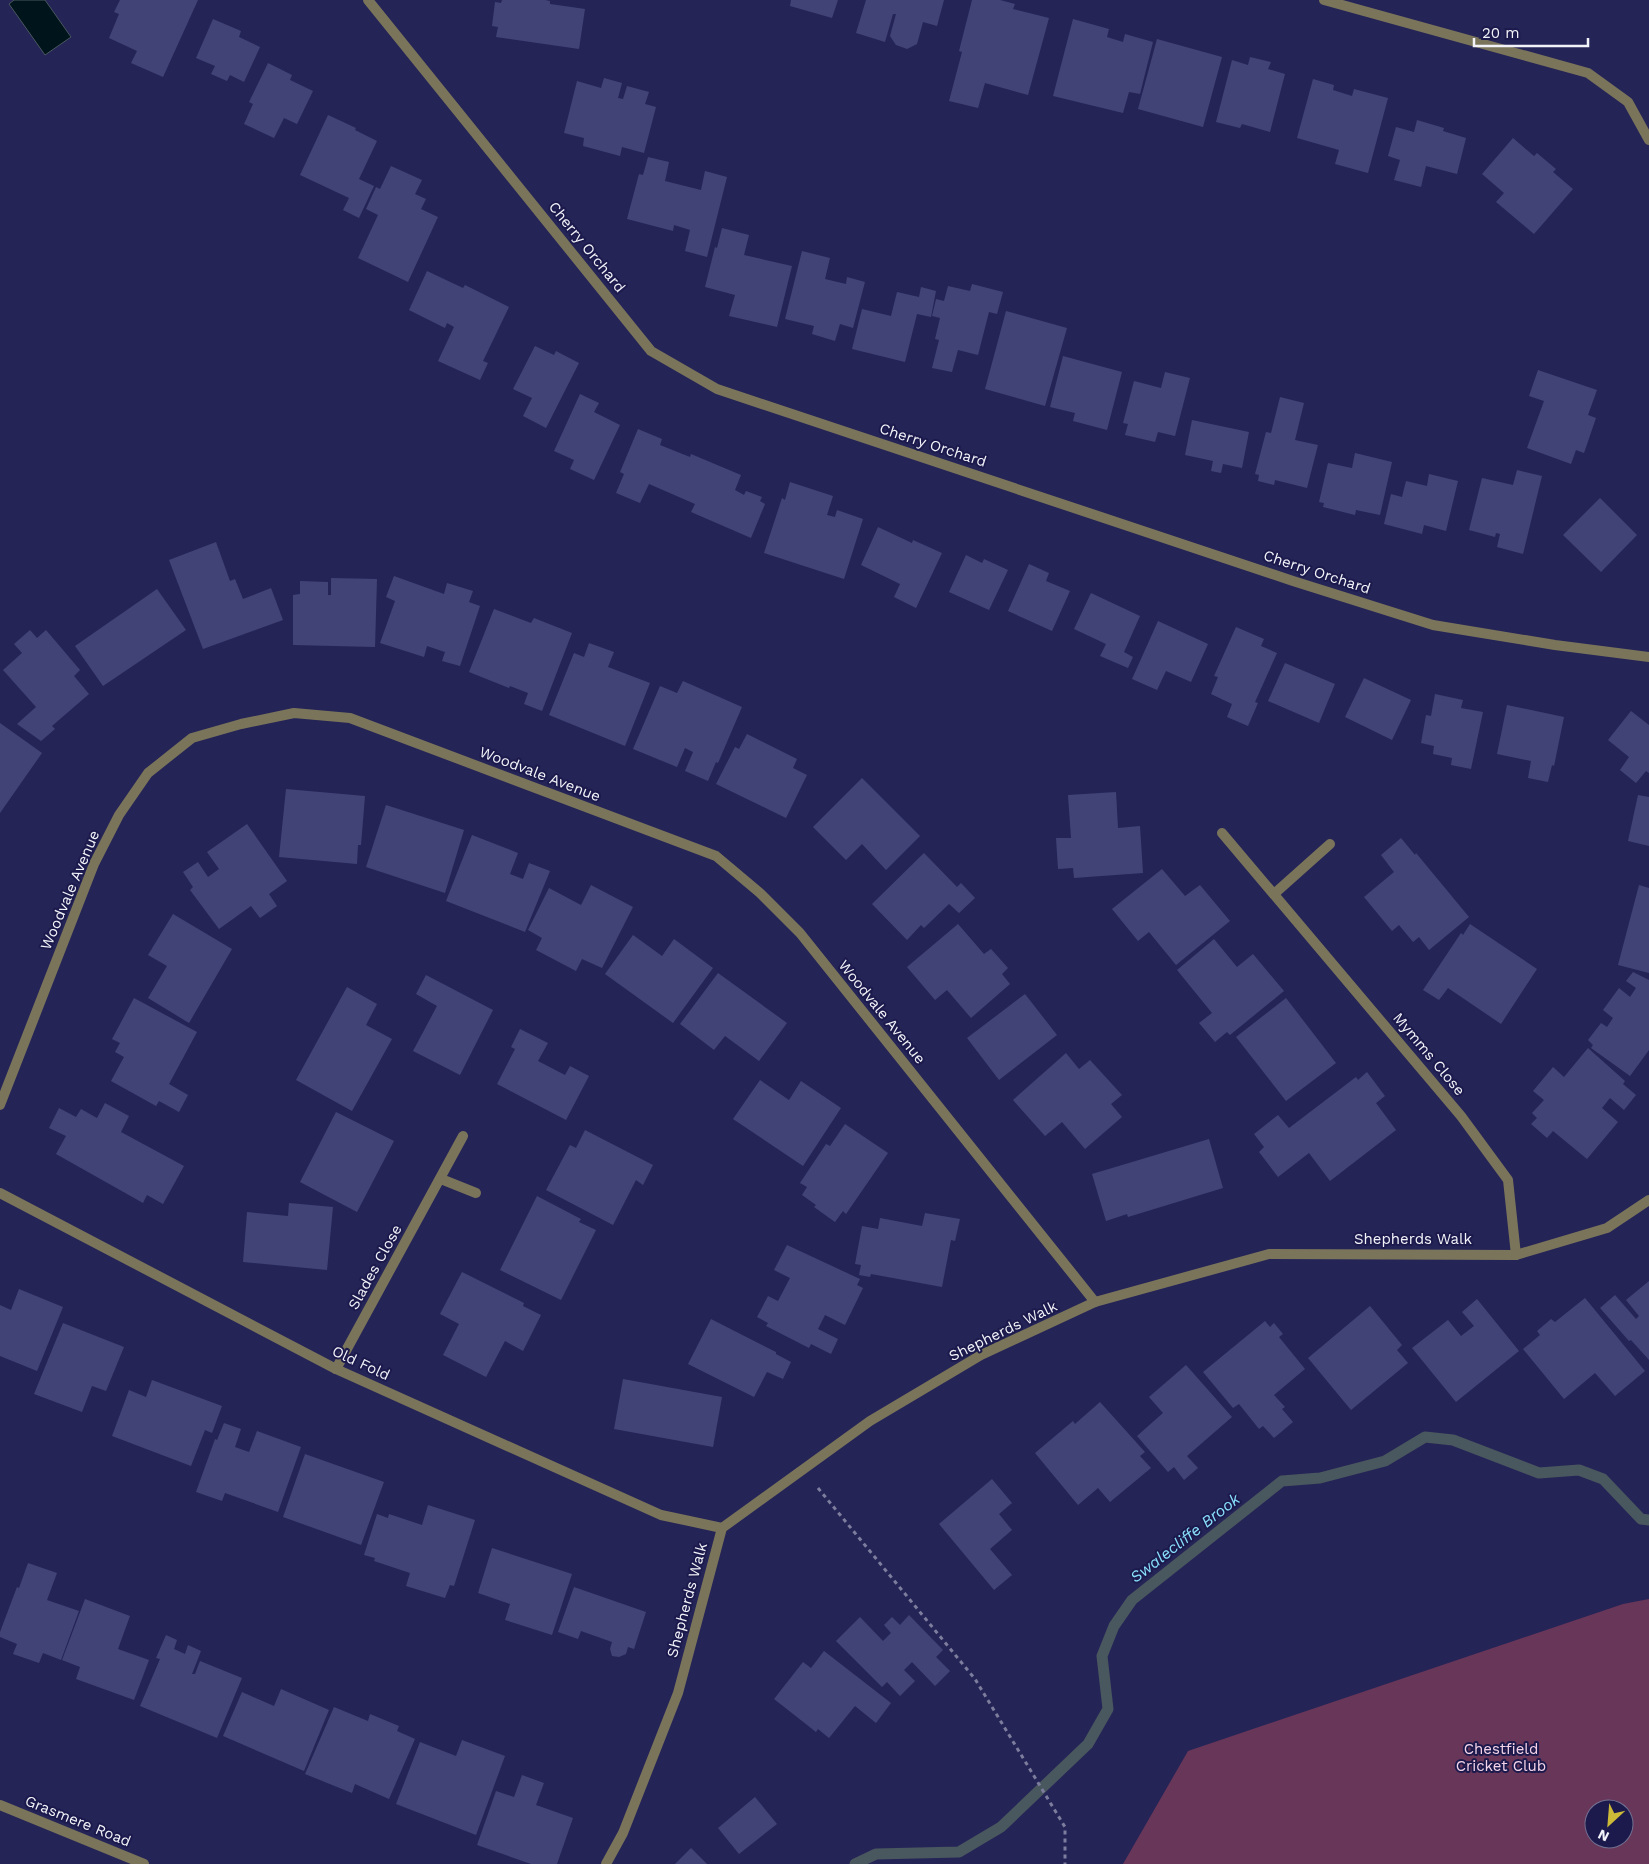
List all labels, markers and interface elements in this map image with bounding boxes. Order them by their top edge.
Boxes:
scale bar [1474,15,1588,47]
text: 20 m [1482,24,1520,42]
street label: Cherry Orchard [545,198,629,296]
street label: Cherry Orchard [877,419,989,471]
street label: Cherry Orchard [1261,546,1373,598]
street label: Woodvale Avenue [477,743,603,805]
street label: Woodvale Avenue [37,827,103,953]
street label: Woodvale Avenue [835,957,929,1067]
street label: Mymms Close [1389,1009,1469,1099]
street label: Slades Close [344,1221,406,1313]
street label: Shepherds Walk [1354,1230,1473,1248]
street label: Shepherds Walk [946,1297,1061,1365]
street label: Old Fold [329,1342,393,1384]
water label: Swalecliffe Brook [1126,1488,1245,1587]
street label: Shepherds Walk [663,1540,711,1659]
park label: Chestfield Cricket Club [1456,1740,1546,1775]
street label: Grasmere Road [23,1792,133,1850]
north arrow [1584,1799,1634,1849]
text: N [1595,1826,1611,1845]

